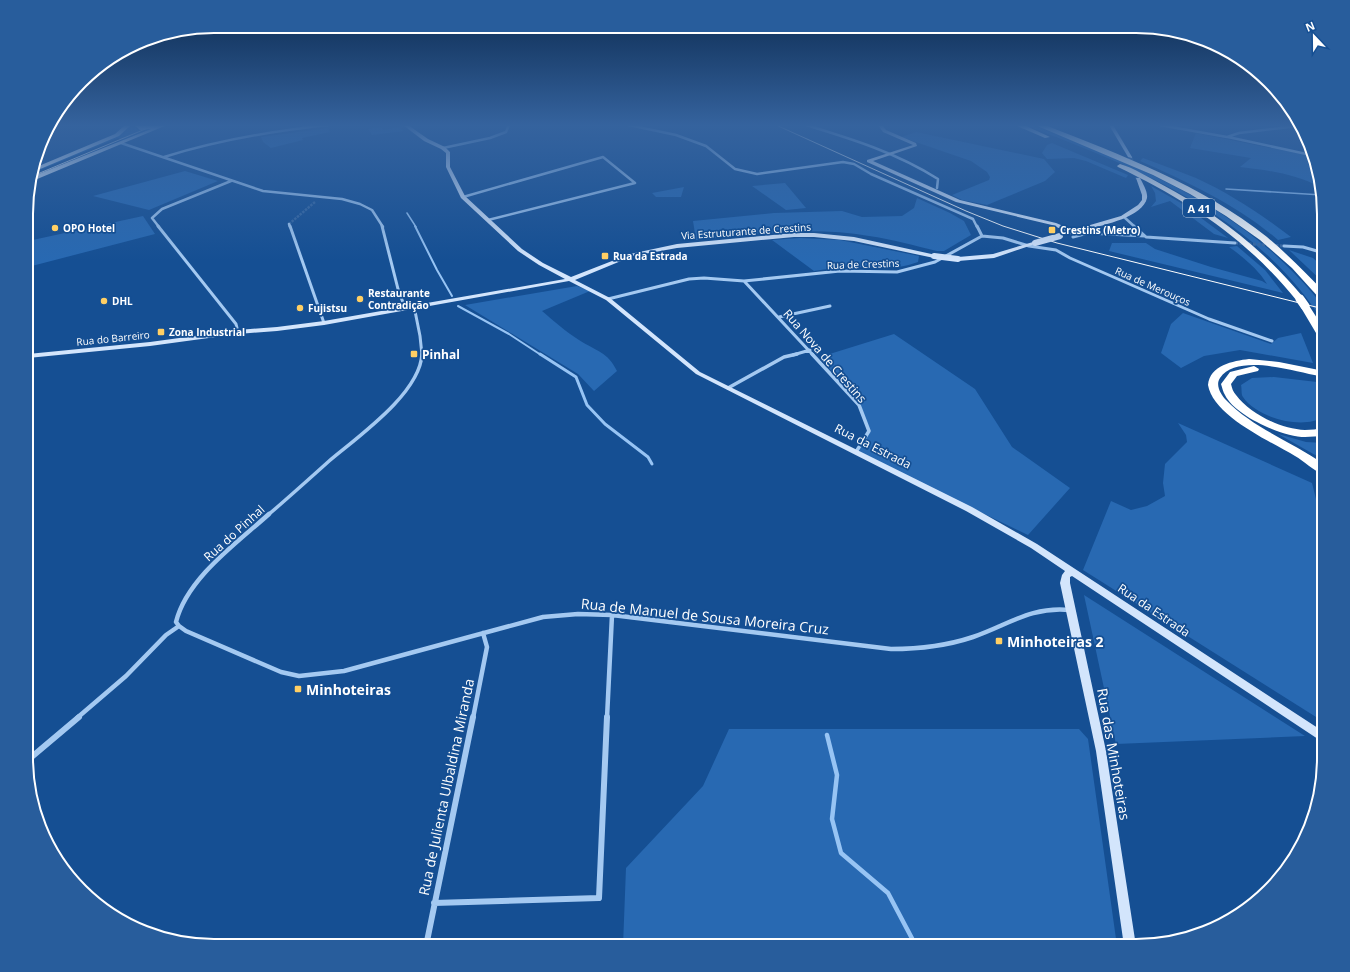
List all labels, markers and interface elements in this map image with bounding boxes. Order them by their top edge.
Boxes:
north arrow [1294,16,1334,56]
text: N [1303,18,1317,35]
road number: A 41 [1183,199,1215,217]
street label: Via Estruturante de Crestins [681,219,812,243]
place label: OPO Hotel [63,221,115,235]
marker: OPO Hotel [50,223,60,233]
place label: Crestins (Metro) [1060,223,1141,237]
marker: Crestins (Metro) [1047,225,1057,235]
place label: Rua da Estrada [613,249,688,263]
marker: Rua da Estrada [600,251,610,261]
street label: Rua de Crestins [827,256,900,272]
street label: Rua de Merouços [1113,263,1193,309]
place label: Restaurante Contradição [368,286,430,312]
place label: DHL [112,294,133,308]
marker: Restaurante Contradição [355,294,365,304]
marker: DHL [99,296,109,306]
place label: Fujistsu [308,301,347,315]
marker: Fujistsu [295,303,305,313]
street label: Rua Nova de Crestins [780,305,871,407]
place label: Zona Industrial [169,325,245,339]
street label: Rua do Barreiro [76,327,150,349]
marker: Zona Industrial [156,327,166,337]
place label: Pinhal [422,346,460,363]
marker: Pinhal [409,349,419,359]
street label: Rua da Estrada [832,419,914,473]
street label: Rua do Pinhal [200,501,268,565]
street label: Rua da Estrada [1114,579,1194,641]
street label: Rua de Manuel de Sousa Moreira Cruz [580,594,830,639]
place label: Minhoteiras 2 [1007,632,1104,651]
marker: Minhoteiras 2 [994,636,1004,646]
street label: Rua de Julienta Ulbaldina Miranda [414,677,478,897]
place label: Minhoteiras [306,680,391,699]
marker: Minhoteiras [293,684,303,694]
street label: Rua das Minhoteiras [1093,687,1135,822]

